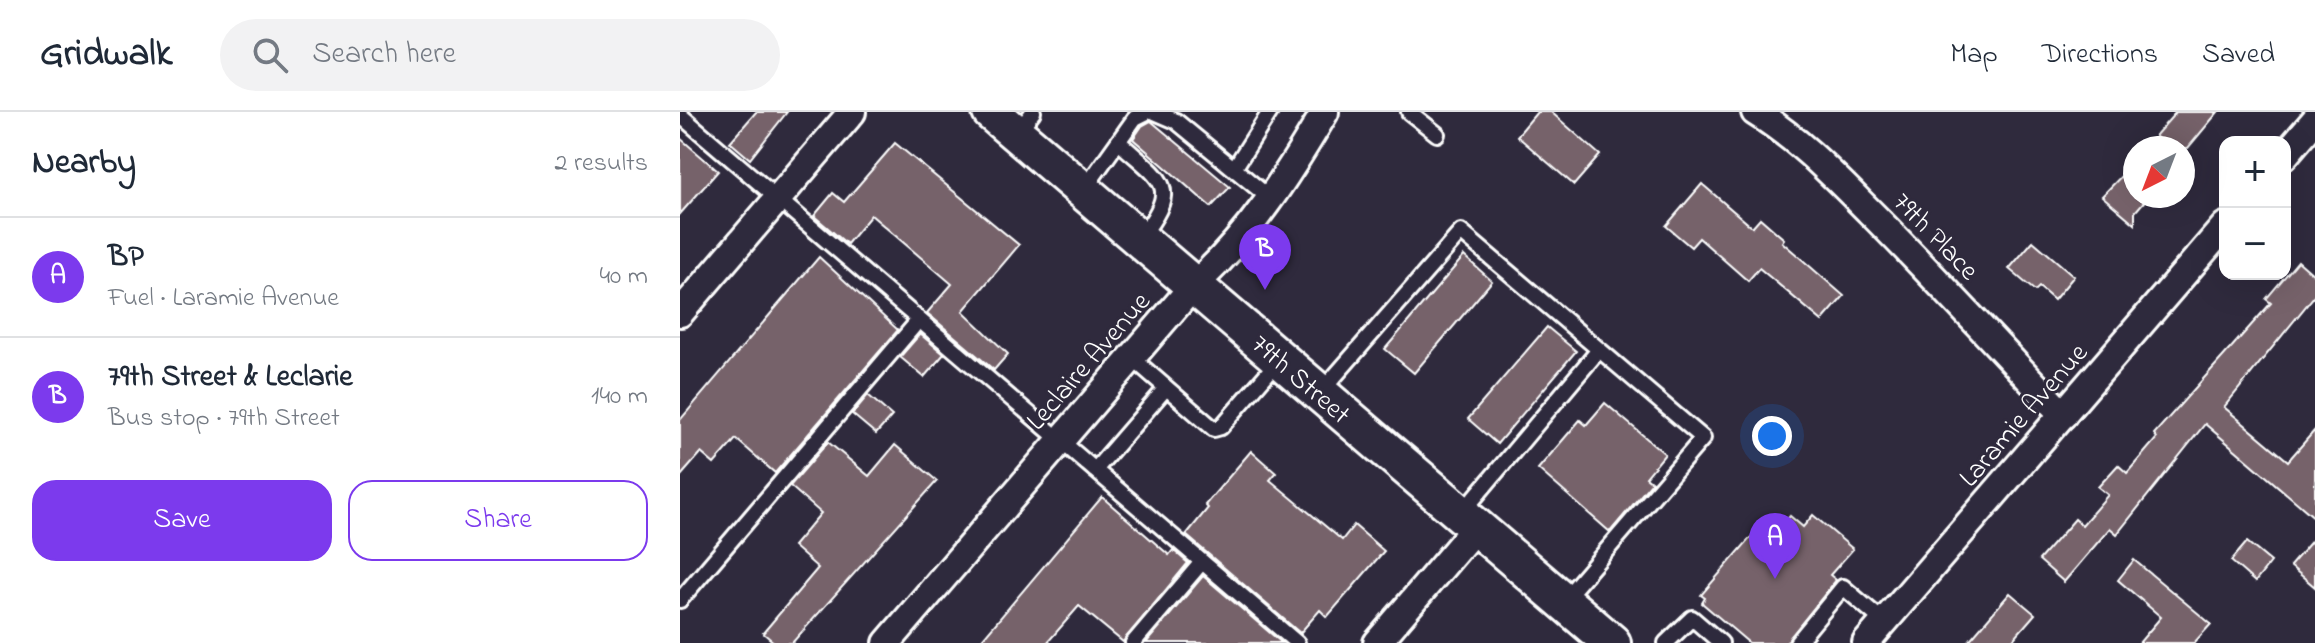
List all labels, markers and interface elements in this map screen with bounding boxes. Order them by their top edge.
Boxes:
search box [220,19,780,91]
text: Gridwalk [40,27,172,83]
icon: search [248,33,292,77]
text: Search here [312,33,456,77]
text: Map [1950,35,1998,76]
text: Directions [2042,35,2158,76]
text: Saved [2202,35,2275,76]
north arrow [2123,136,2195,208]
map controls [2219,136,2291,280]
button: + [2219,136,2291,208]
text: Nearby [32,139,136,189]
text: 2 results [555,145,648,183]
street label: 79th Place [1882,184,1987,291]
button: − [2219,208,2291,280]
pin: B [1239,224,1291,290]
text: BP [108,236,144,280]
text: A [50,258,66,296]
text: 40 m [599,258,648,296]
text: Fuel · Laramie Avenue [108,280,339,318]
street label: Leclaire Avenue [1018,284,1162,441]
street label: 79th Street [1241,326,1359,436]
street label: Laramie Avenue [1950,335,2099,497]
text: 79th Street & Leclarie [108,356,353,400]
text: B [49,378,67,416]
text: 140 m [591,378,648,416]
text: Bus stop · 79th Street [108,400,340,438]
your location [1752,416,1792,456]
button: Save [32,480,332,561]
button: Share [348,480,648,561]
pin: A [1749,513,1801,579]

